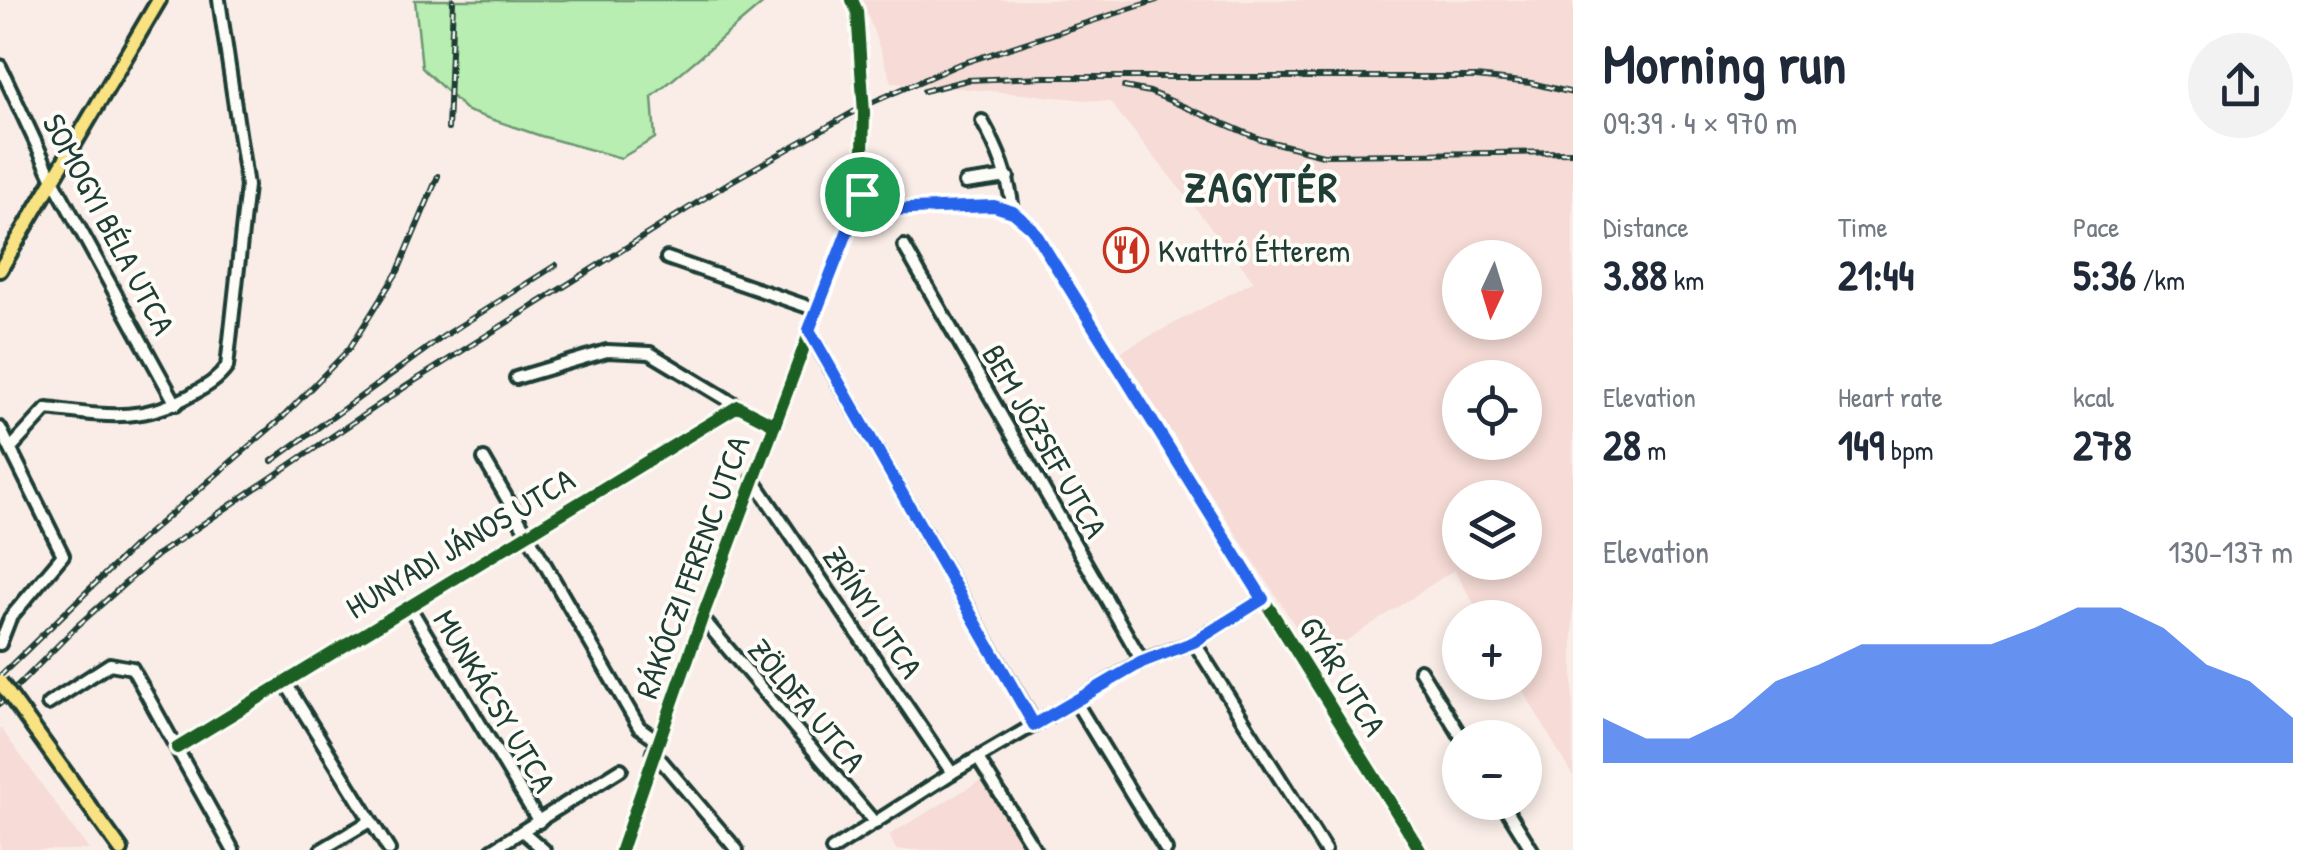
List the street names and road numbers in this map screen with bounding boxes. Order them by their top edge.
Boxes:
street label: SOMOGYI BÉLA UTCA [33,106,186,342]
street label: BEM JÓZSEF UTCA [972,336,1118,546]
street label: RÁKÓCZI FERENC UTCA [625,430,759,704]
street label: HUNYADI JÁNOS UTCA [338,458,583,628]
street label: ZRÍNYI UTCA [813,538,933,687]
street label: MUNKÁCSY UTCA [424,602,567,800]
street label: GYÁR UTCA [1290,608,1397,744]
street label: ZÖLDFA UTCA [739,629,876,781]

